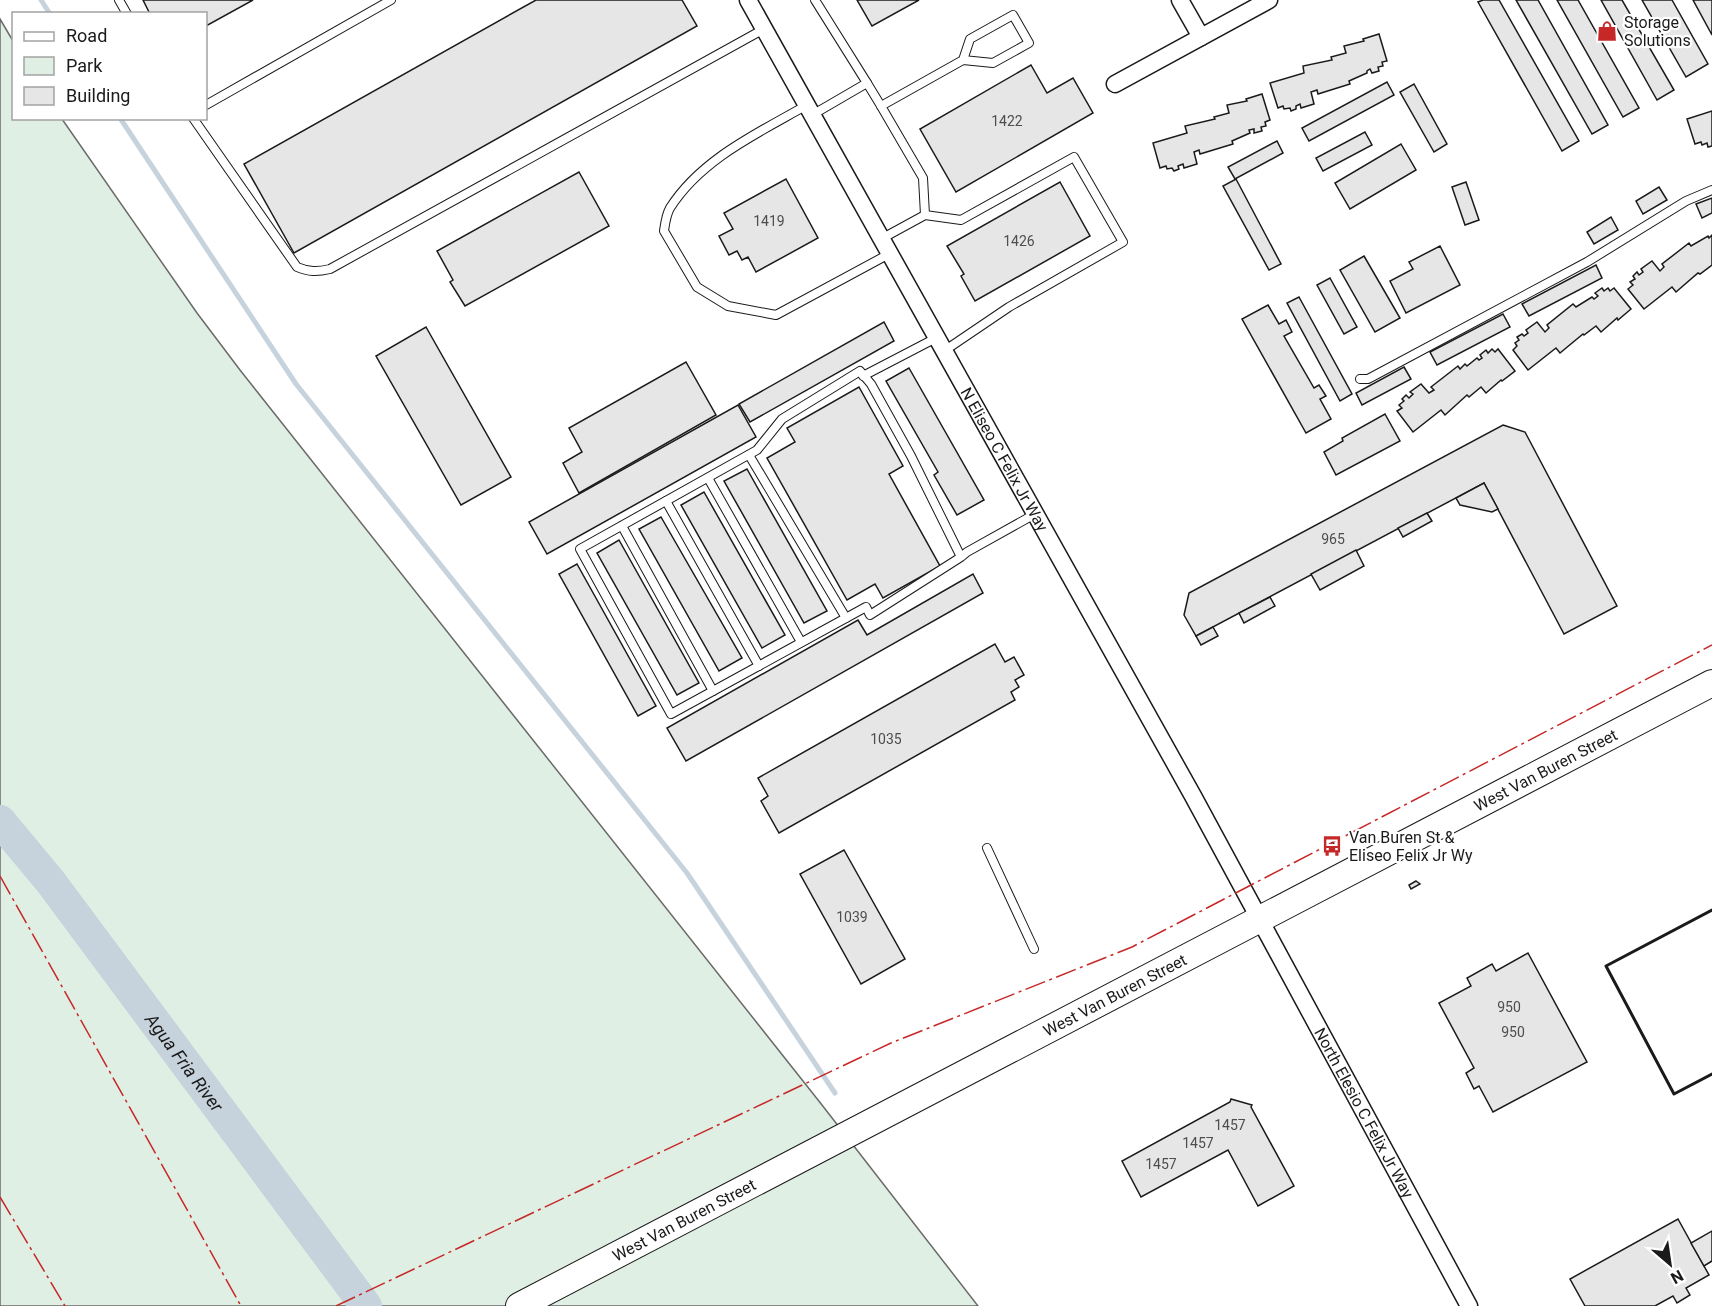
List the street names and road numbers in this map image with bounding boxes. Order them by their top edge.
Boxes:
street label: N Eliseo C Felix Jr Way [957,384,1053,535]
street label: West Van Buren Street [1471,725,1620,815]
street label: West Van Buren Street [1040,950,1189,1040]
street label: North Elesio C Felix Jr Way [1311,1024,1418,1201]
street label: West Van Buren Street [609,1175,759,1265]

